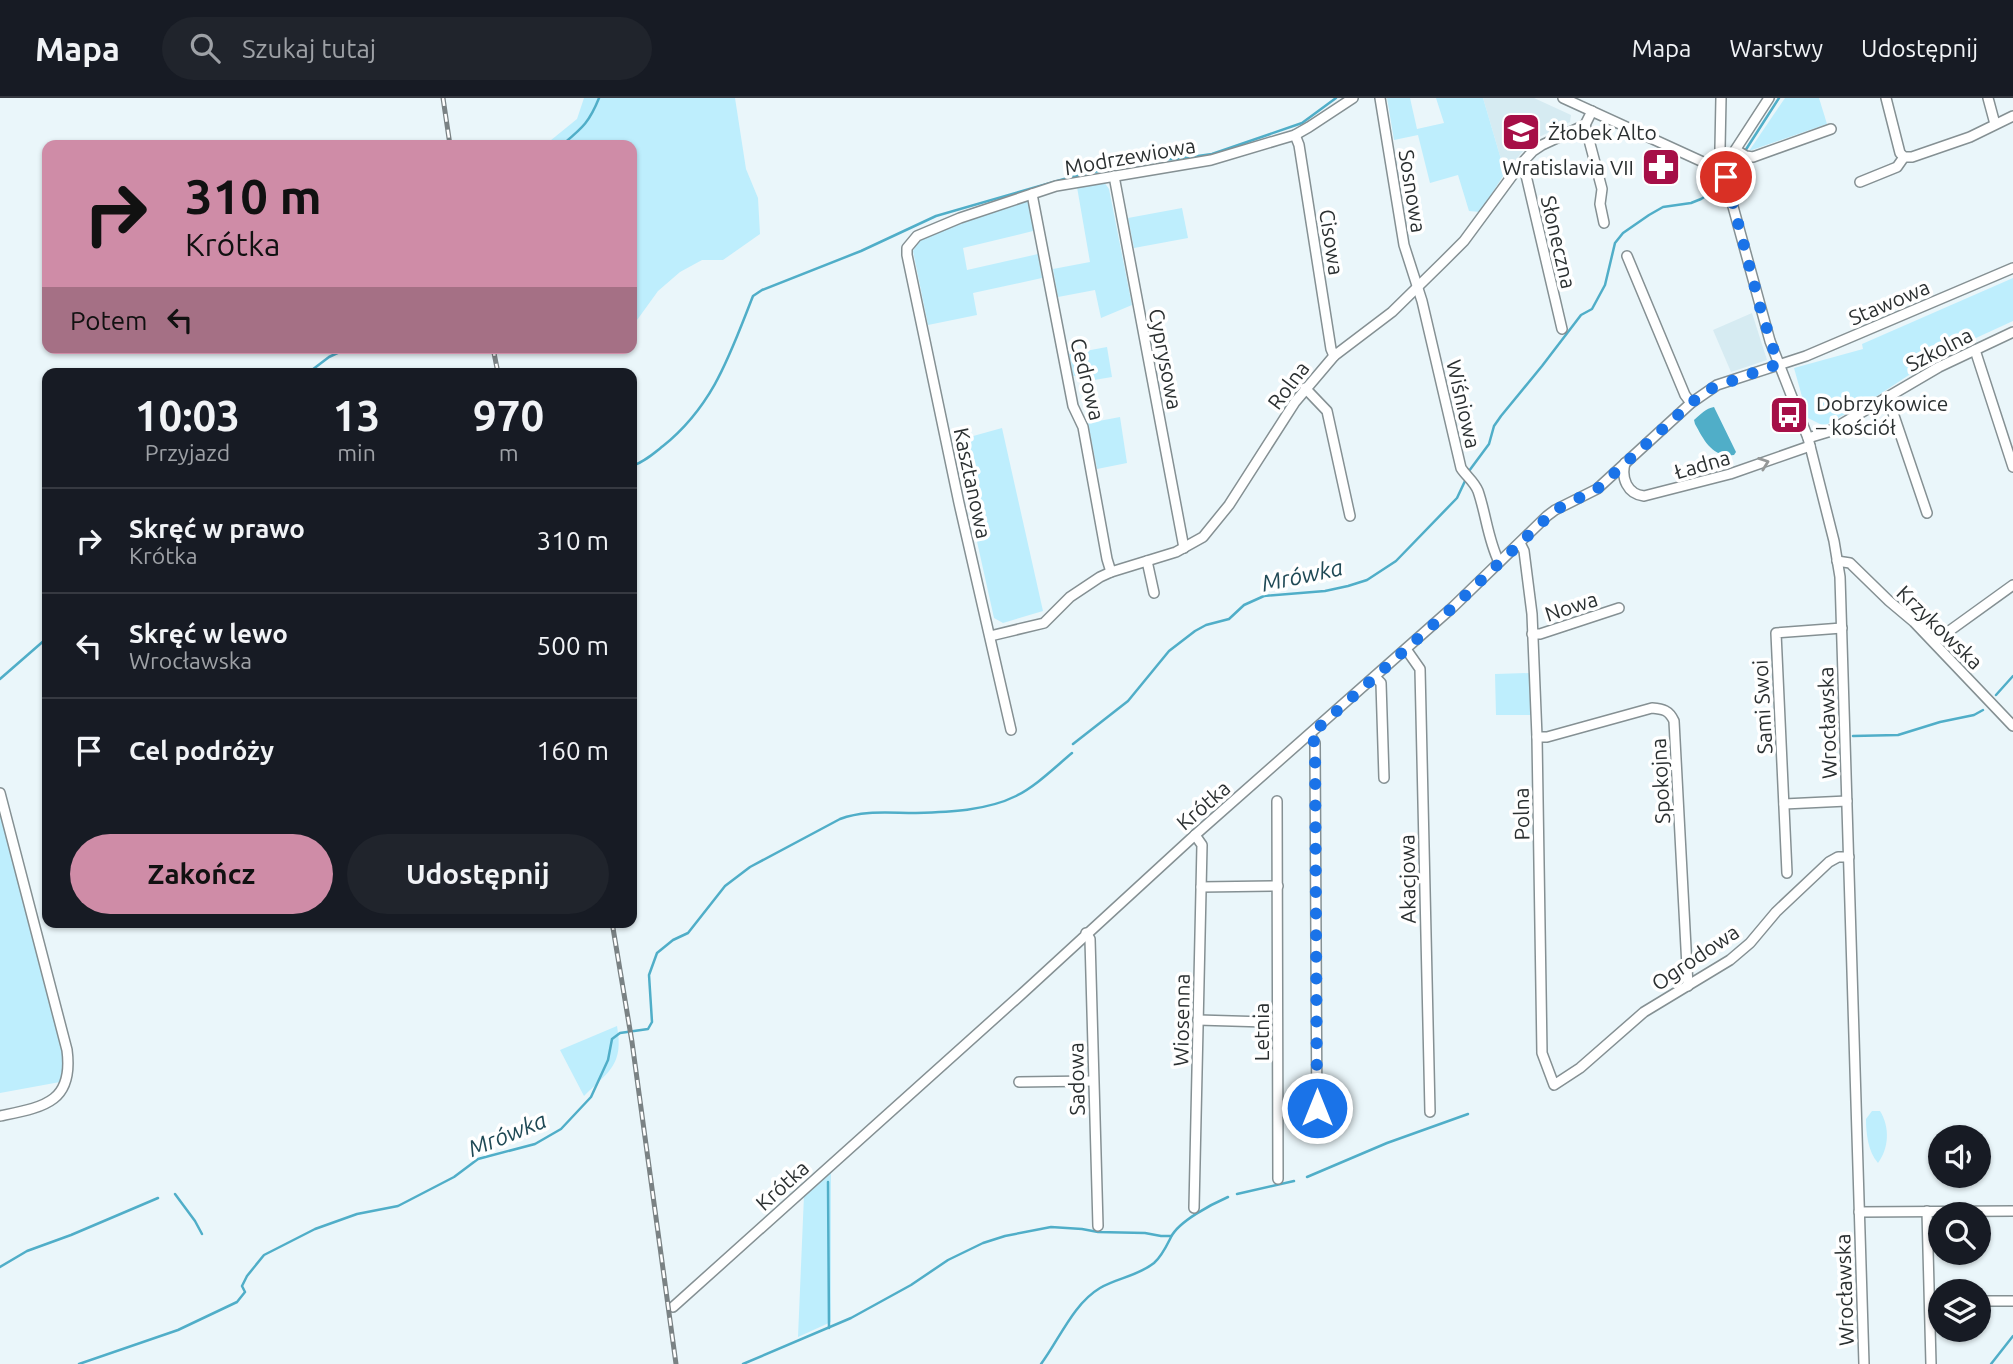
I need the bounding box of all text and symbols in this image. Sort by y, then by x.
search box [162,17,652,80]
icon: search [186,29,224,67]
text: Mapa [35,30,120,67]
text: Szukaj tutaj [242,34,376,63]
text: Mapa [1632,35,1691,62]
text: Warstwy [1729,35,1823,62]
text: Udostępnij [1861,35,1978,62]
school or university icon: Żłobek Alto [1500,111,1542,153]
place label: Żłobek Alto [1548,120,1657,144]
street label: Modrzewiowa [1063,133,1197,179]
pharmacy icon: Wratislavia VII [1640,146,1682,188]
pin [1696,147,1756,207]
street label: Sosnowa [1395,148,1431,234]
place label: Wratislavia VII [1502,155,1634,179]
icon: arrive [1707,158,1745,196]
icon: right [70,168,161,259]
text: 310 m [185,168,322,223]
street label: Słoneczna [1537,193,1581,291]
street label: Cisowa [1315,207,1349,277]
text: Krótka [185,226,280,262]
street label: Stawowa [1845,274,1933,330]
icon: left [161,301,199,339]
text: Potem [70,306,147,335]
street label: Cyprysowa [1144,307,1188,411]
street label: Szkolna [1902,322,1976,376]
street label: Cedrowa [1066,335,1110,423]
street label: Rolna [1262,356,1314,414]
street label: Wiśniowa [1442,357,1486,451]
place label: Dobrzykowice – kościół [1815,391,1948,439]
text: 10:03 [135,392,240,439]
text: 13 [333,392,380,439]
text: 970 [473,392,544,439]
bus stop icon: Dobrzykowice – kościół [1768,394,1810,436]
street label: Kasztanowa [950,425,996,541]
text: Przyjazd [145,440,230,465]
text: min [337,440,376,465]
text: m [499,440,519,465]
street label: Ładna [1671,445,1733,483]
one-way arrow [1758,457,1770,471]
text: Skręć w prawo [129,514,305,543]
icon: right [70,522,108,560]
text: 310 m [537,526,609,555]
text: Krótka [129,543,198,568]
water label: Mrówka [1259,554,1345,596]
street label: Krzykowska [1892,580,1988,674]
street label: Nowa [1541,586,1601,626]
text: Skręć w lewo [129,619,288,648]
icon: left [70,627,108,665]
text: 500 m [537,631,609,660]
text: Wrocławska [129,648,252,673]
street label: Sami Swoi [1748,659,1776,755]
street label: Wrocławska [1813,666,1841,780]
icon: arrive [70,732,108,770]
text: Cel podróży [129,736,274,765]
text: 160 m [537,736,609,765]
street label: Spokojna [1646,737,1674,825]
street label: Krótka [1171,775,1235,835]
street label: Polna [1509,787,1533,841]
button: Zakończ [70,834,333,914]
button: Udostępnij [347,834,609,914]
street label: Akacjowa [1394,834,1420,924]
street label: Ogrodowa [1647,919,1743,995]
street label: Wiosenna [1168,973,1194,1067]
street label: Letnia [1249,1003,1273,1061]
street label: Sadowa [1063,1042,1089,1116]
position arrow [1280,1071,1354,1145]
water label: Mrówka [464,1107,550,1161]
map controls [1928,1125,1991,1342]
button: sound [1928,1125,1991,1188]
street label: Krótka [751,1155,813,1215]
button: search [1928,1202,1991,1265]
street label: Wrocławska [1830,1233,1858,1347]
button: layers [1928,1279,1991,1342]

